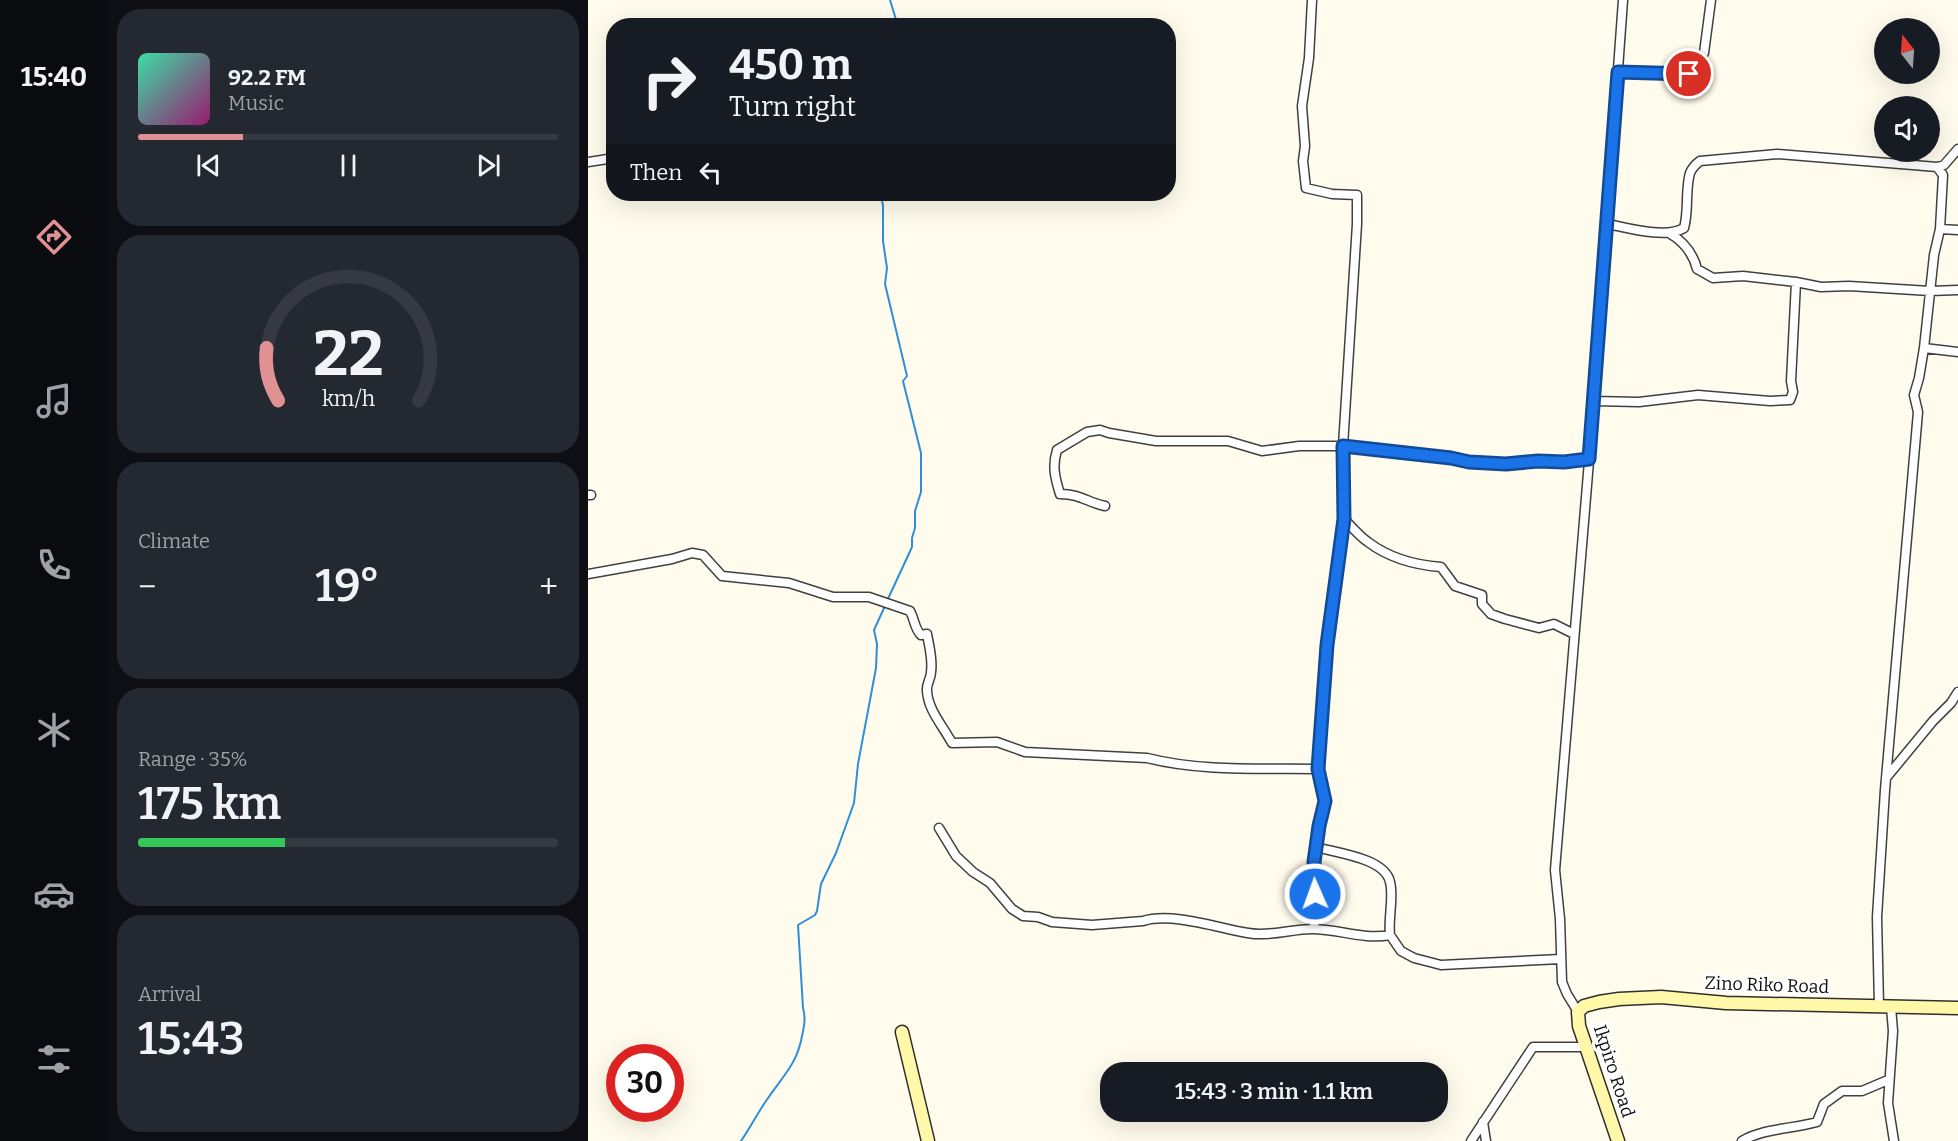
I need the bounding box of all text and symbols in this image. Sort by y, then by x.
north arrow [1874,18,1940,84]
map controls [1874,18,1940,162]
text: 450 m [729,40,852,90]
icon: right [630,42,708,120]
pin [1663,48,1714,99]
icon: arrive [1672,57,1705,90]
text: 15:40 [21,61,87,93]
text: 92.2 FM [228,64,306,91]
text: Music [228,91,284,115]
text: Turn right [729,91,856,123]
button: sound [1874,96,1940,162]
icon: previous [192,149,225,182]
icon: pause [332,149,365,182]
icon: next [472,149,505,182]
icon: left [694,156,727,189]
text: Then [630,159,682,186]
icon: directions [33,216,75,258]
text: 22 [313,317,383,392]
icon: music [33,380,75,422]
text: km/h [321,387,375,413]
text: Climate [138,529,210,553]
icon: phone [33,544,75,586]
text: 19° [315,559,380,613]
text: − [138,567,156,607]
text: + [539,567,558,607]
icon: climate [33,709,75,751]
text: Range · 35% [138,747,248,771]
text: 175 km [138,777,281,831]
position arrow [1283,862,1347,926]
icon: car [33,873,75,915]
street label: Zino Riko Road [1704,972,1830,998]
text: Arrival [138,982,201,1006]
text: 15:43 [138,1012,245,1066]
street label: Ikpiro Road [1589,1022,1639,1120]
icon: filters [33,1038,75,1080]
speed limit sign: 30 [606,1044,684,1122]
text: 15:43 · 3 min · 1.1 km [1175,1078,1373,1105]

